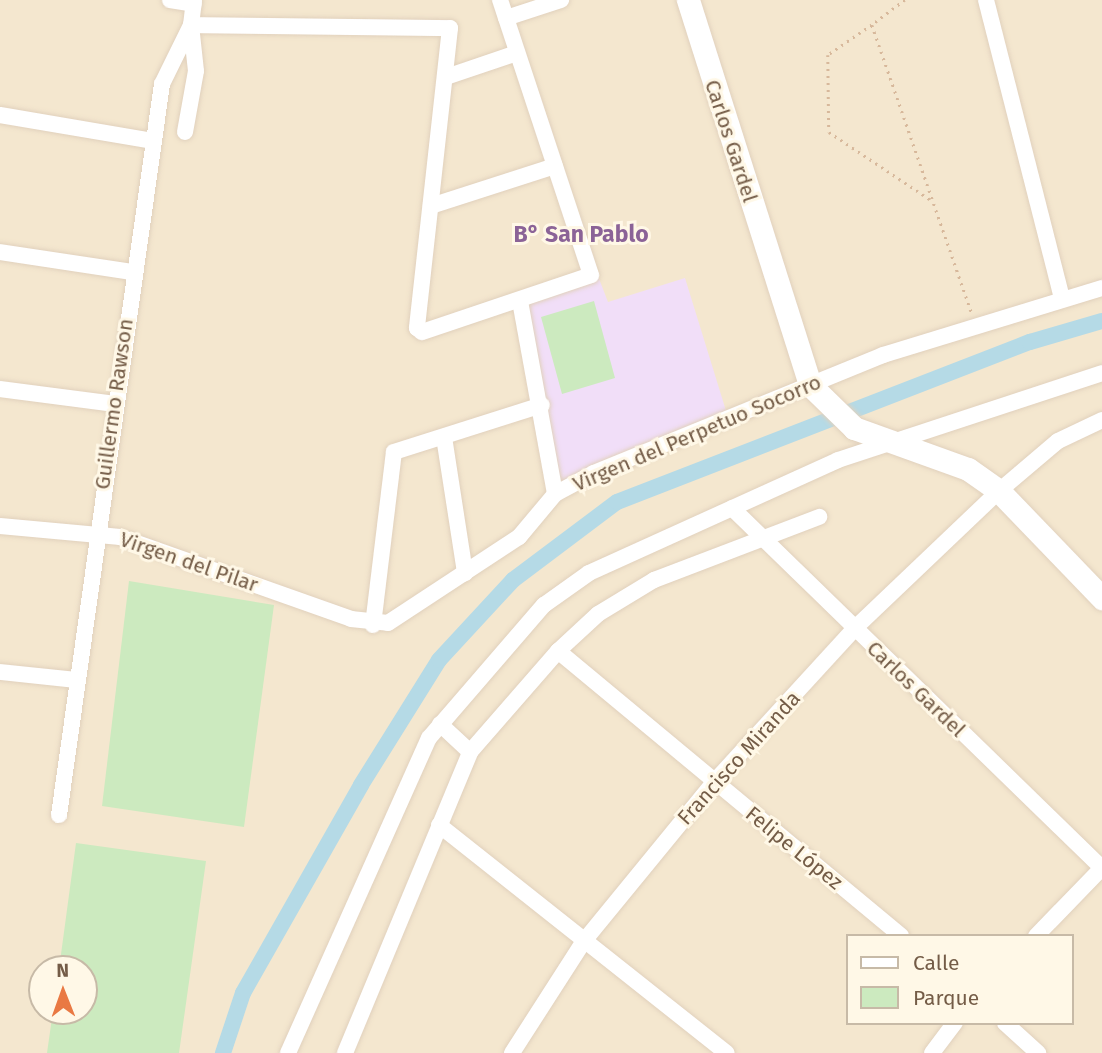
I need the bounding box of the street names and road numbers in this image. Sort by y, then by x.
street label: Carlos Gardel [699,77,763,205]
street label: Guillermo Rawson [90,317,138,491]
street label: Virgen del Perpetuo Socorro [569,369,825,497]
street label: Virgen del Pilar [116,527,262,597]
street label: Carlos Gardel [862,636,970,742]
street label: Francisco Miranda [672,686,806,830]
street label: Felipe López [740,801,848,895]

